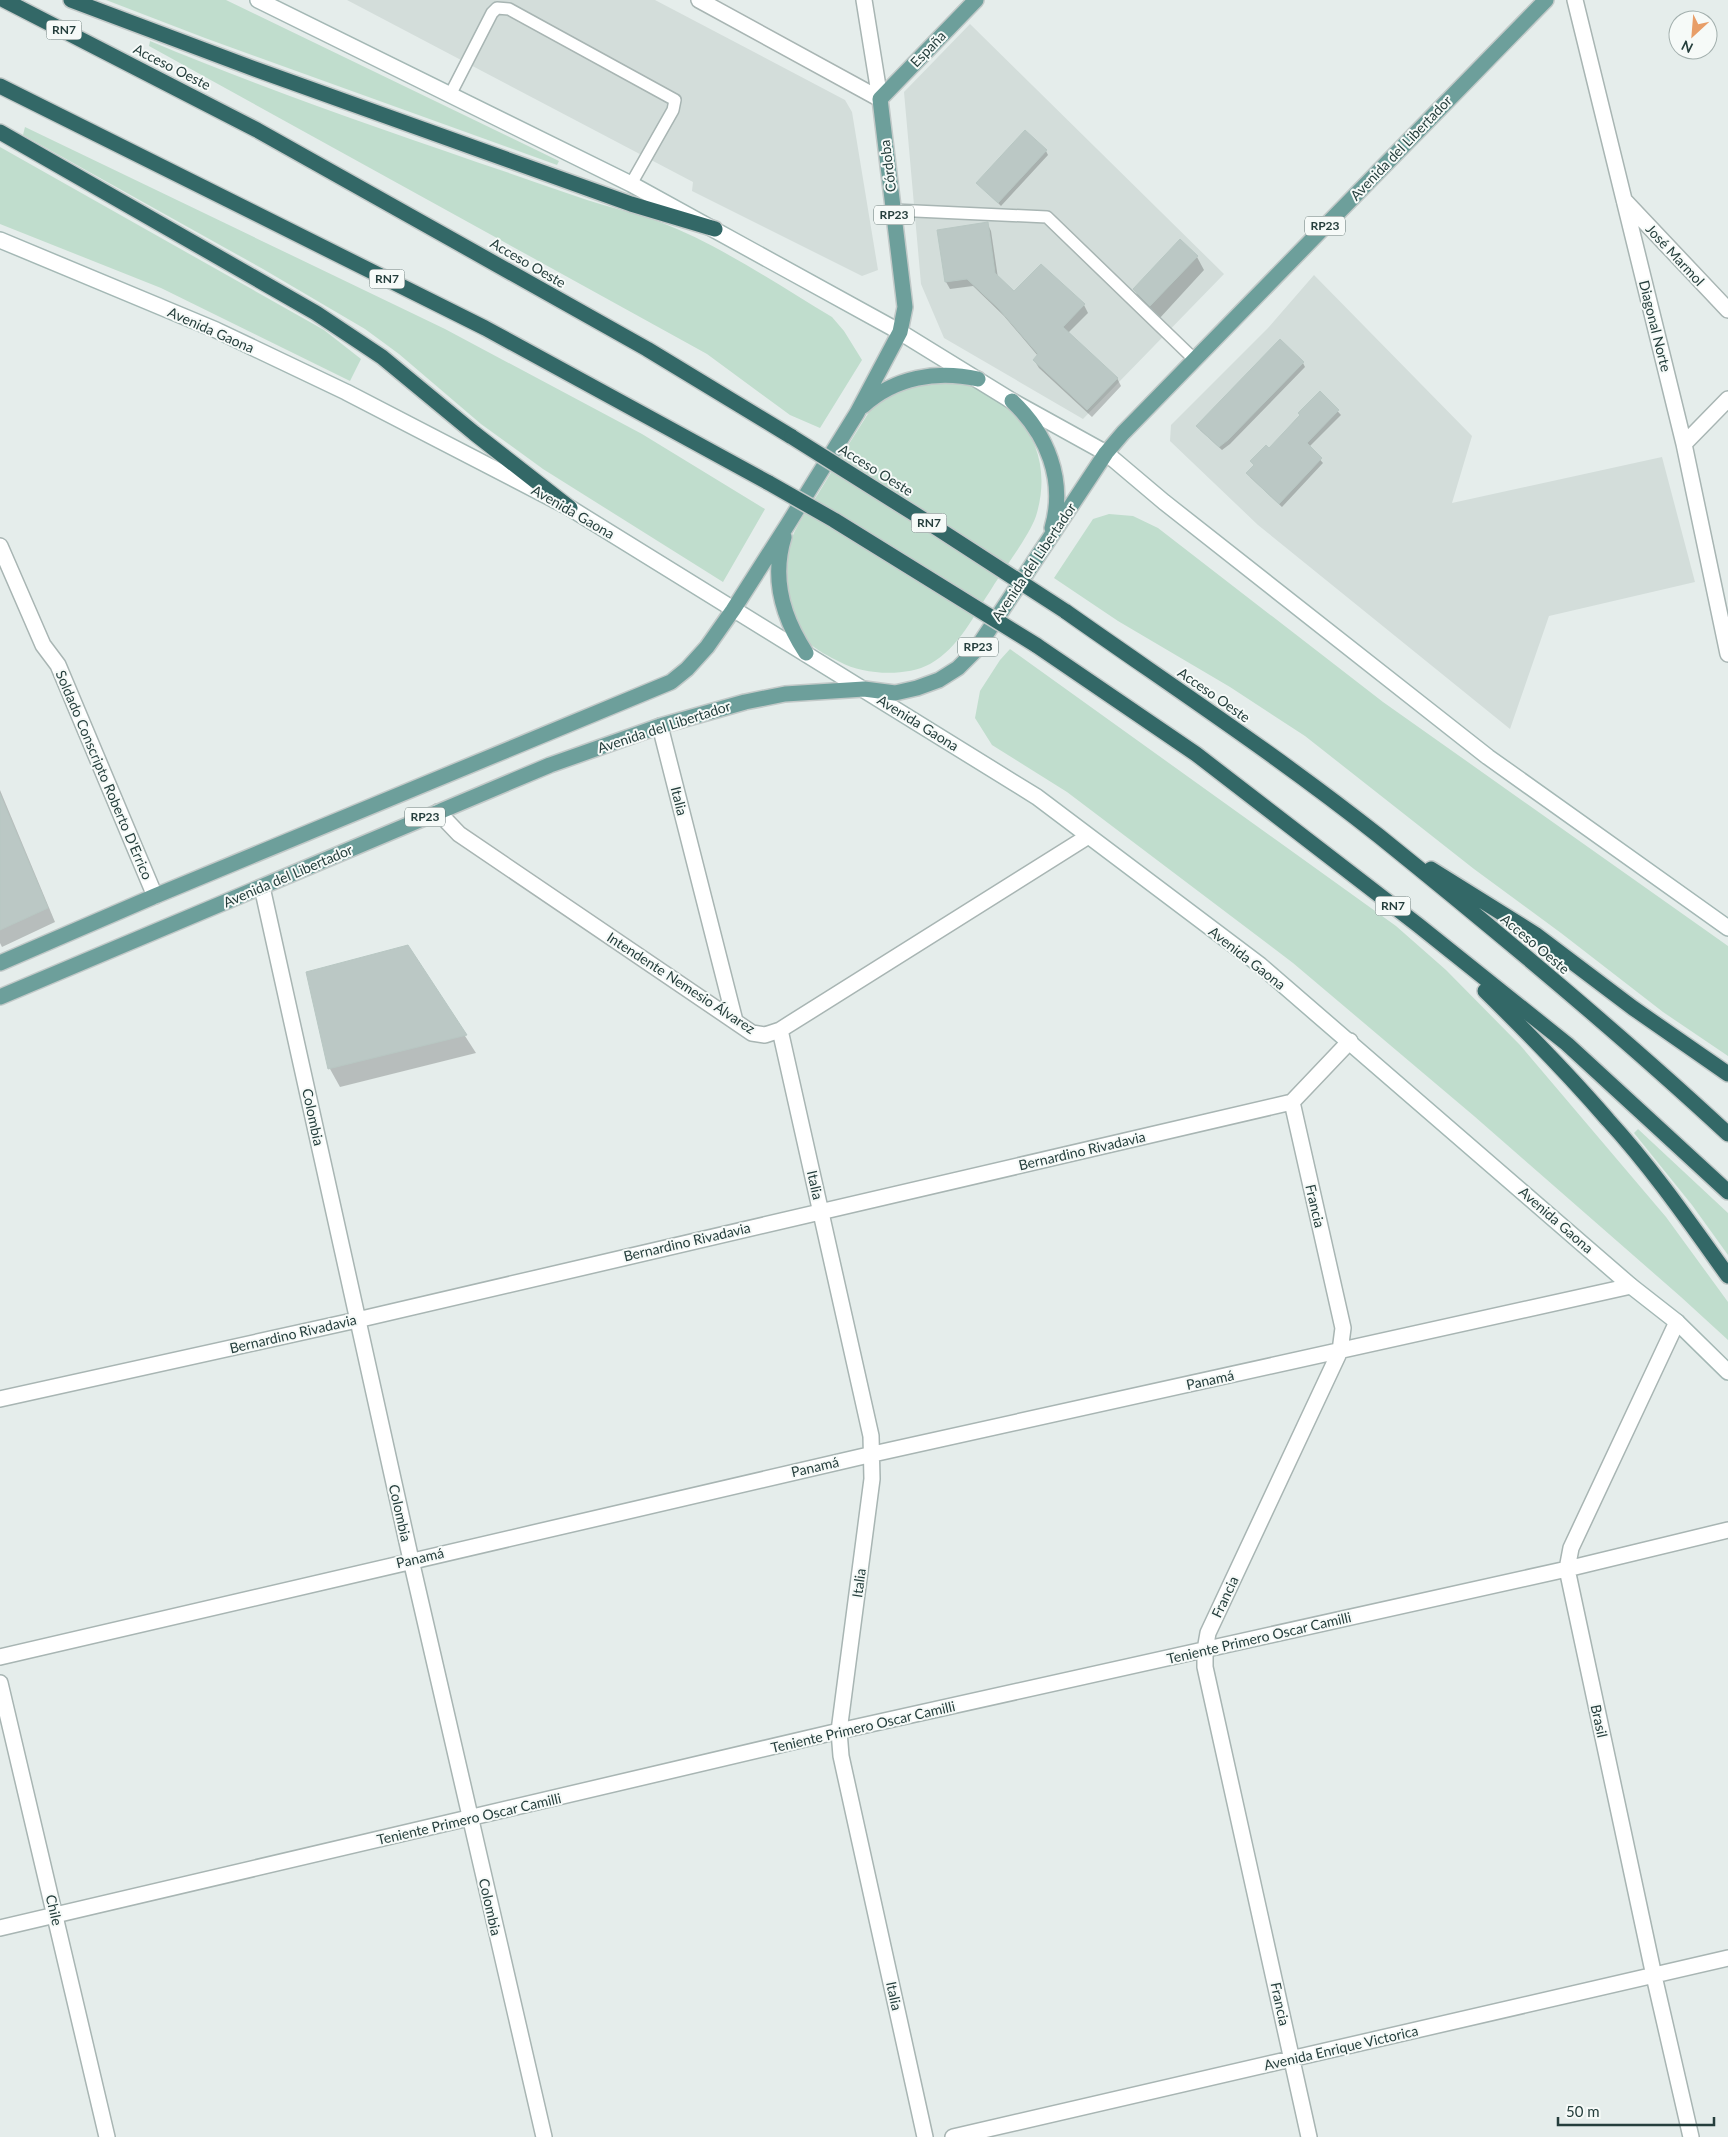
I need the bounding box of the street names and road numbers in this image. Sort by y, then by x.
road number: RN7 [46,20,82,40]
street label: España [906,27,949,70]
street label: Acceso Oeste [131,40,214,93]
street label: Avenida del Libertador [1346,92,1455,203]
street label: Córdoba [876,139,899,193]
road number: RP23 [874,206,914,224]
road number: RP23 [1305,217,1345,236]
street label: José Marmol [1642,220,1708,289]
street label: Acceso Oeste [487,234,569,291]
road number: RN7 [370,270,404,288]
street label: Diagonal Norte [1636,278,1675,373]
street label: Avenida Gaona [165,303,257,356]
street label: Acceso Oeste [836,440,917,499]
street label: Avenida Gaona [529,481,618,542]
street label: Avenida del Libertador [988,499,1079,624]
road number: RN7 [912,514,946,532]
road number: RP23 [958,638,998,656]
street label: Acceso Oeste [1175,663,1254,726]
street label: Soldado Conscripto Roberto D'Errico [52,668,156,882]
street label: Avenida Gaona [874,691,962,754]
street label: Avenida del Libertador [595,697,732,756]
street label: Italia [668,785,691,817]
road number: RP23 [405,808,445,826]
street label: Avenida del Libertador [221,841,355,910]
road number: RN7 [1376,896,1410,916]
street label: Acceso Oeste [1498,910,1573,977]
street label: Avenida Gaona [1206,922,1289,993]
street label: Intendente Nemesio Álvarez [604,928,759,1037]
street label: Colombia [299,1087,328,1147]
street label: Bernardino Rivadavia [1017,1128,1147,1173]
street label: Italia [804,1169,827,1201]
street label: Francia [1302,1183,1329,1229]
street label: Avenida Gaona [1516,1183,1597,1256]
street label: Bernardino Rivadavia [622,1219,752,1264]
street label: Bernardino Rivadavia [228,1311,358,1356]
street label: Panamá [1184,1366,1235,1393]
street label: Panamá [789,1453,840,1480]
street label: Colombia [386,1483,415,1543]
street label: Panamá [394,1544,445,1571]
street label: Italia [848,1567,869,1599]
street label: Francia [1208,1573,1242,1620]
street label: Teniente Primero Oscar Camilli [1165,1608,1353,1667]
street label: Teniente Primero Oscar Camilli [769,1697,957,1756]
street label: Brasil [1588,1703,1611,1739]
street label: Teniente Primero Oscar Camilli [375,1789,563,1848]
street label: Colombia [476,1877,505,1937]
street label: Chile [43,1893,66,1927]
street label: Italia [883,1980,906,2012]
street label: Francia [1268,1981,1293,2027]
street label: Avenida Enrique Victorica [1262,2021,1420,2074]

